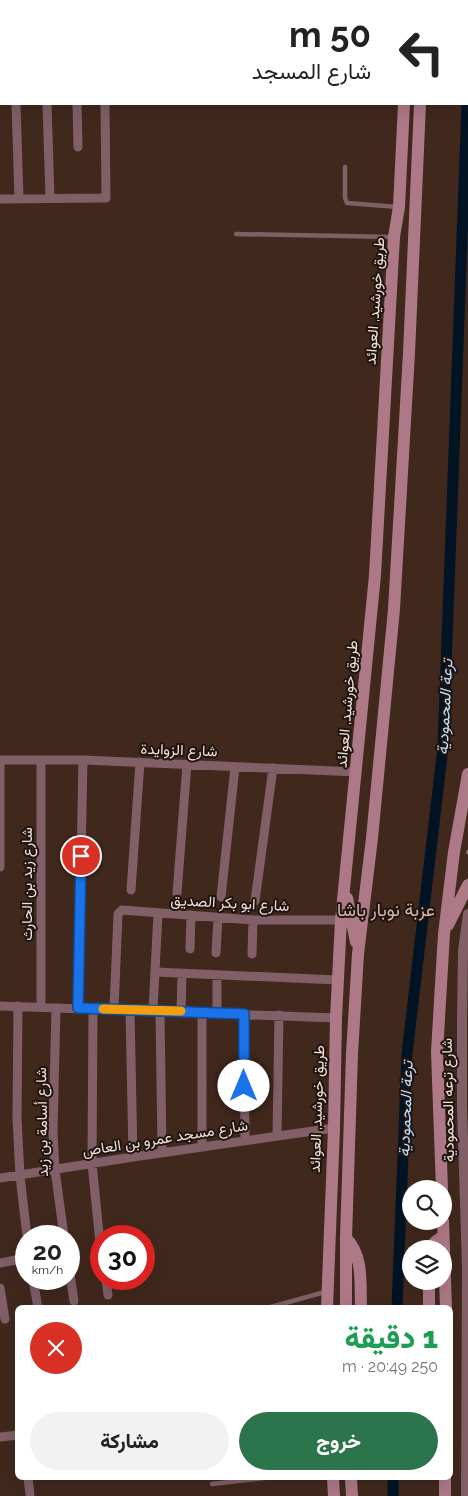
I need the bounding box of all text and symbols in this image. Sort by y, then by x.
text: 50 m [289,14,371,55]
icon: left [389,20,454,85]
text: شارع المسجد [252,58,371,84]
street label: طريق خورشيد, العوائد [362,236,389,365]
street label: طريق خورشيد, العوائد [332,639,363,769]
water label: ترعة المحمودية [432,656,458,756]
street label: شارع الزوايدة [140,740,218,762]
street label: شارع زيد بن الحارث [18,827,38,941]
pin [60,835,102,877]
icon: arrive [67,842,95,870]
street label: شارع ابو بكر الصديق [170,891,290,917]
district label: عزبة نوبار باشا [337,899,435,921]
street label: شارع ترعه المحمودية [438,1038,460,1162]
street label: طريق خورشيد, العوائد [306,1045,329,1173]
position arrow [217,1059,269,1111]
water label: ترعة المحمودية [394,1059,418,1157]
street label: شارع أسامة بن زيد [32,1067,54,1177]
street label: شارع مسجد عمرو بن العاص [81,1116,249,1162]
map controls [402,1180,452,1290]
button: search [402,1180,452,1230]
speed limit sign: 30 [90,1225,155,1290]
text: 20 [33,1236,62,1266]
button: layers [402,1240,452,1290]
text: km/h [32,1263,63,1277]
text: 1 دقيقة [344,1320,438,1355]
button: close [30,1322,82,1374]
text: 250 m · 20:49 [342,1357,438,1376]
button: مشاركة [30,1412,229,1470]
button: خروج [239,1412,438,1470]

